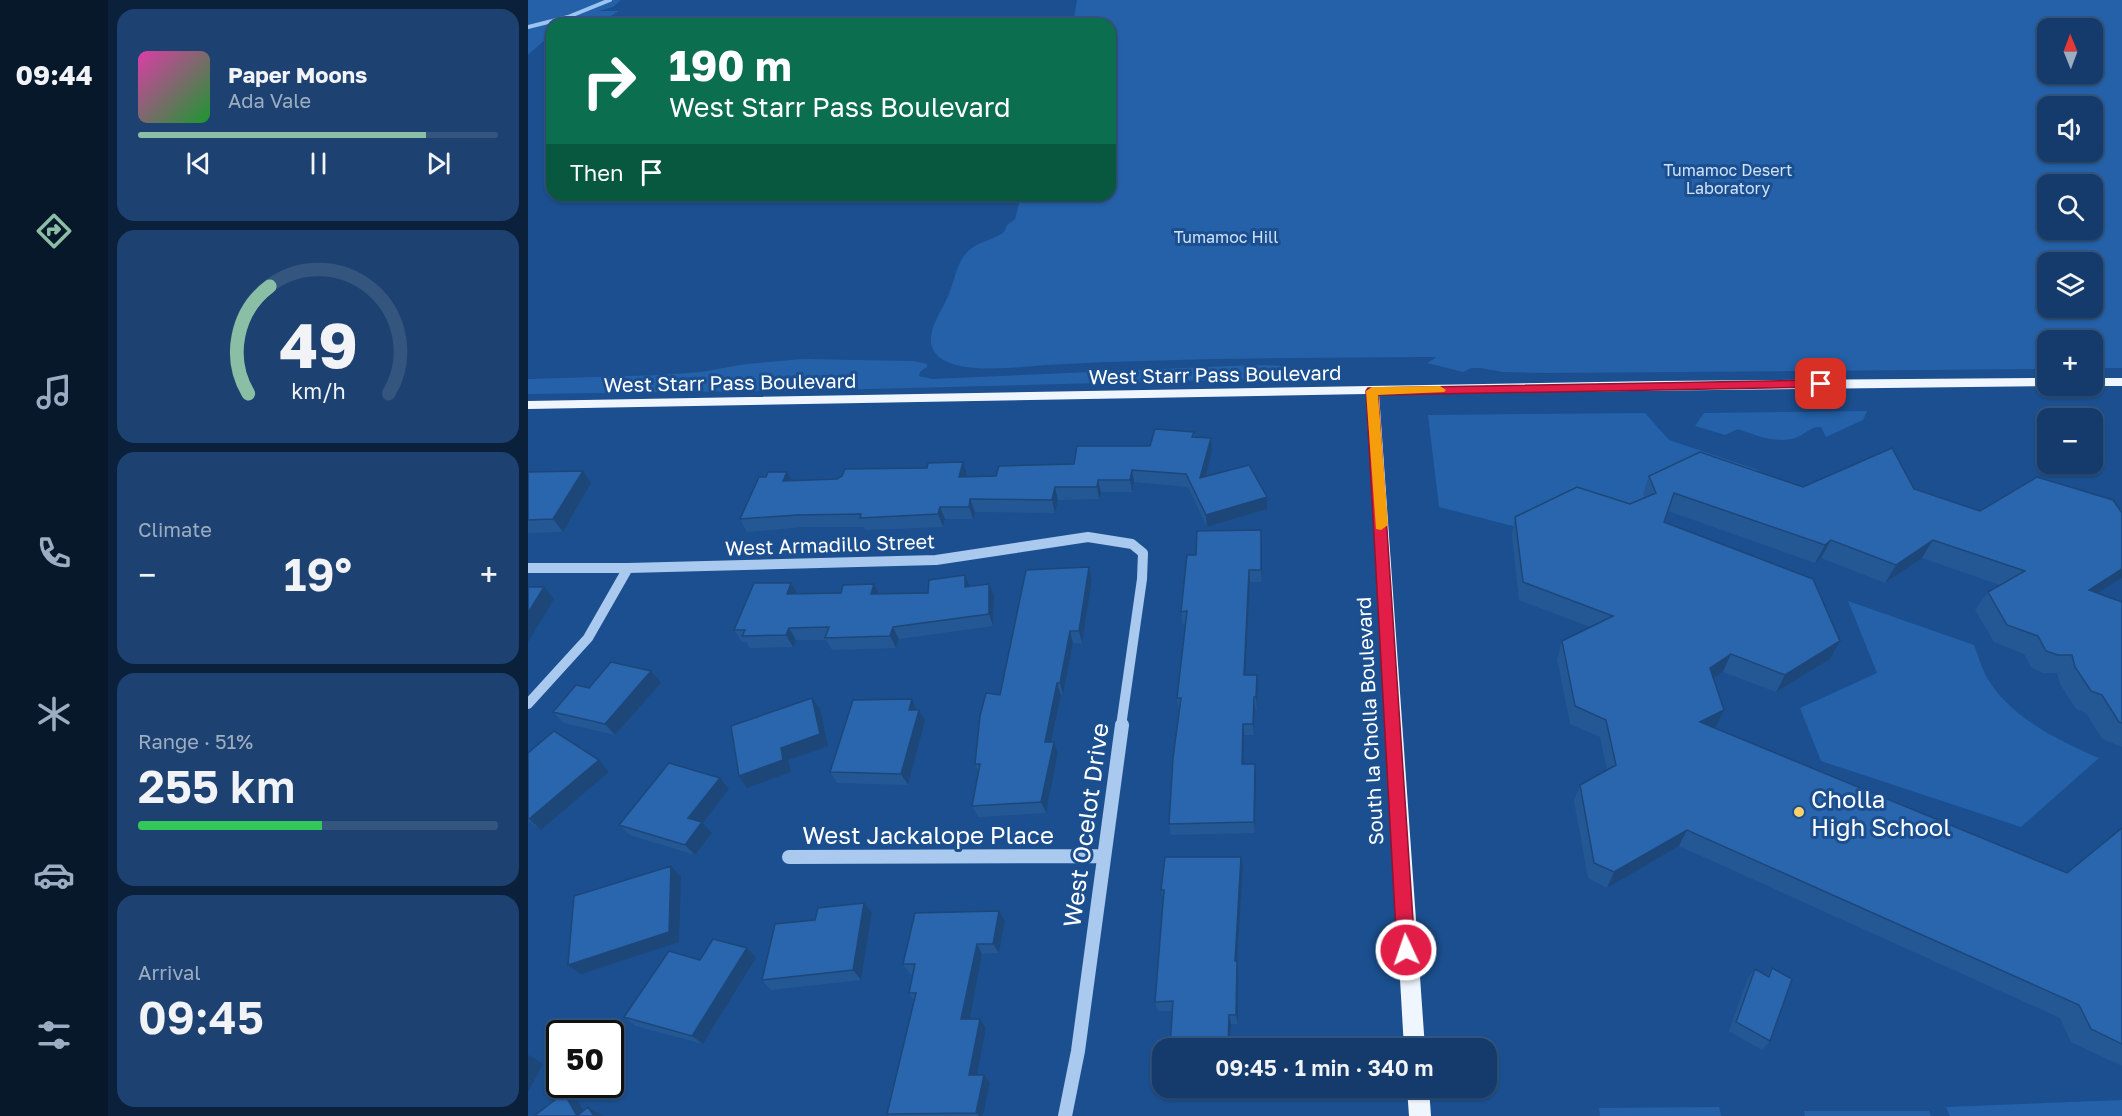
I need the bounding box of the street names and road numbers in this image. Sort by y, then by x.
street label: West Starr Pass Boulevard [1088,360,1342,388]
street label: West Starr Pass Boulevard [603,368,857,396]
street label: West Armadillo Street [725,528,935,560]
street label: South la Cholla Boulevard [1351,596,1387,846]
street label: West Ocelot Drive [1056,721,1114,929]
street label: West Jackalope Place [802,820,1054,849]

